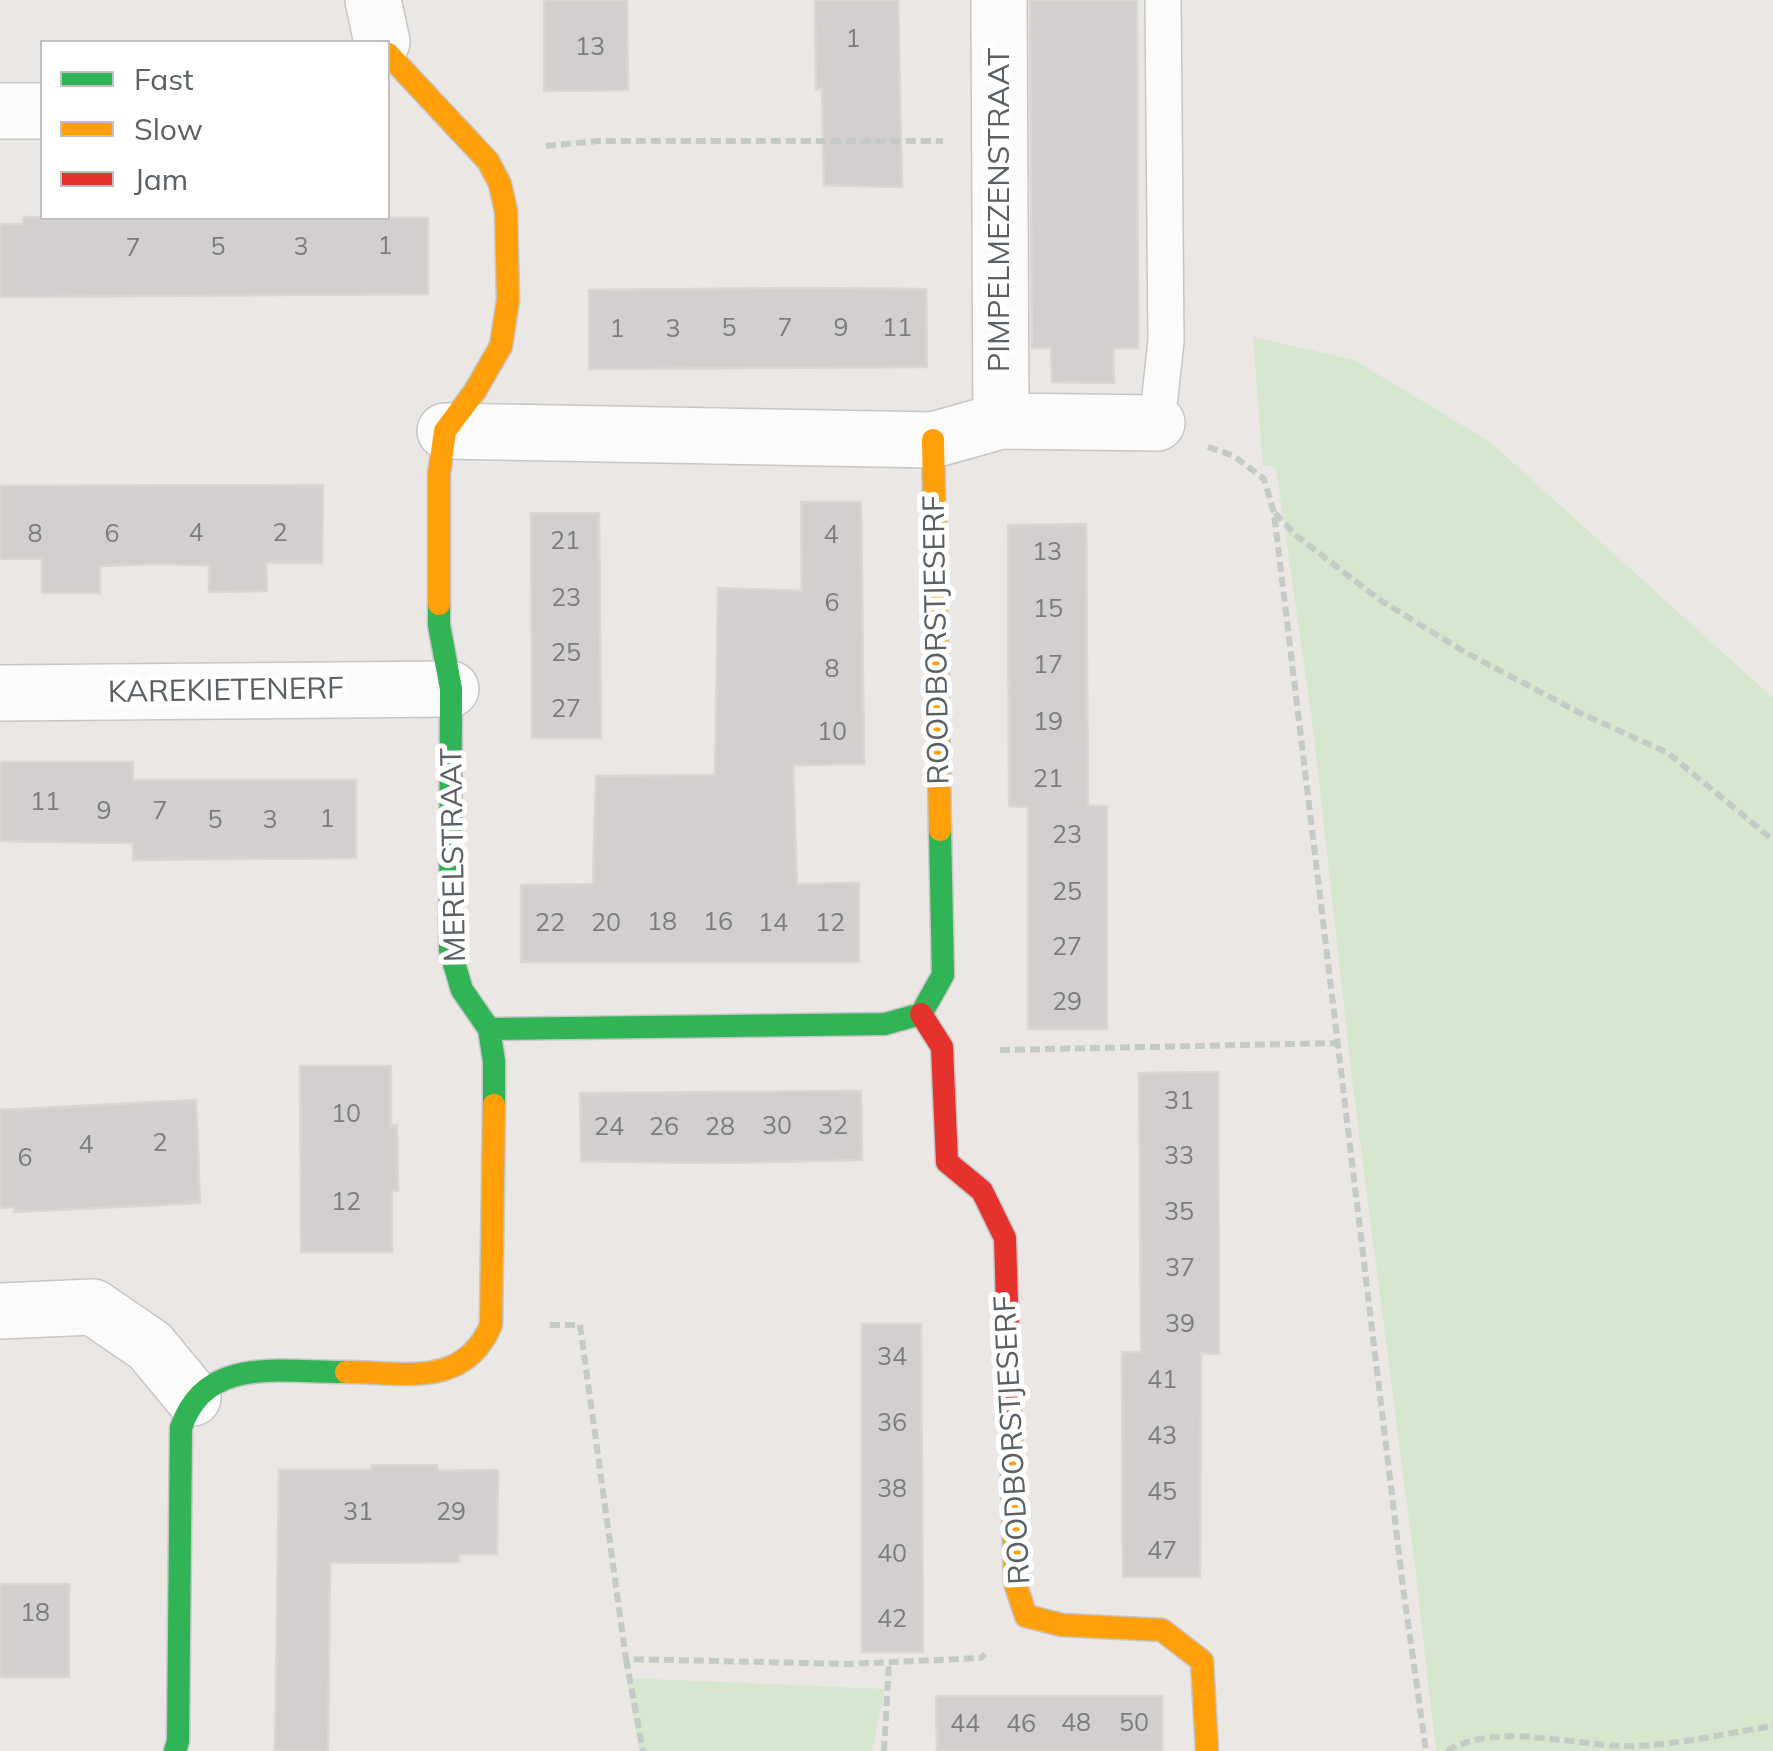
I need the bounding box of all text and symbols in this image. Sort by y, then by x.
house number: 1 [846,24,860,54]
house number: 13 [575,32,605,62]
legend [40,40,390,220]
street label: PIMPELMEZENSTRAAT [982,48,1018,372]
text: Fast [134,60,194,98]
text: Slow [134,110,203,148]
text: Jam [134,160,188,198]
house number: 1 [378,231,392,261]
house number: 5 [211,232,225,262]
house number: 3 [294,232,308,262]
house number: 7 [126,233,140,263]
house number: 5 [722,313,736,343]
house number: 7 [778,313,792,343]
house number: 9 [834,313,848,343]
house number: 11 [882,313,912,343]
house number: 1 [610,314,624,344]
house number: 3 [666,314,680,344]
street label: ROODBORSTJESERF [916,495,958,785]
house number: 4 [189,518,203,548]
house number: 2 [273,518,287,548]
house number: 8 [28,519,42,549]
house number: 6 [105,519,119,549]
house number: 4 [824,520,838,550]
house number: 21 [550,526,580,556]
house number: 13 [1032,537,1062,567]
house number: 23 [551,583,581,613]
house number: 6 [825,588,839,618]
house number: 15 [1033,594,1063,624]
house number: 25 [551,638,581,668]
house number: 17 [1033,650,1063,680]
house number: 8 [825,654,839,684]
street label: KAREKIETENERF [108,671,344,711]
house number: 27 [551,694,581,724]
house number: 19 [1033,707,1063,737]
house number: 10 [817,717,847,747]
street label: MERELSTRAAT [434,748,474,962]
house number: 21 [1033,764,1063,794]
house number: 11 [30,787,60,817]
house number: 9 [97,796,111,826]
house number: 7 [153,796,167,826]
house number: 1 [320,804,334,834]
house number: 5 [208,805,222,835]
house number: 3 [263,805,277,835]
house number: 23 [1052,820,1082,850]
house number: 25 [1052,877,1082,907]
house number: 18 [647,907,677,937]
house number: 16 [703,907,733,937]
house number: 22 [535,908,565,938]
house number: 20 [591,908,621,938]
house number: 14 [758,908,788,938]
house number: 12 [815,908,845,938]
house number: 27 [1052,932,1082,962]
house number: 29 [1052,987,1082,1017]
house number: 31 [1164,1086,1194,1116]
house number: 10 [331,1099,361,1129]
house number: 30 [762,1111,792,1141]
house number: 32 [818,1111,848,1141]
house number: 24 [594,1112,624,1142]
house number: 26 [649,1112,679,1142]
house number: 28 [705,1112,735,1142]
house number: 2 [153,1128,167,1158]
house number: 4 [79,1130,93,1160]
house number: 33 [1164,1141,1194,1171]
house number: 6 [18,1143,32,1173]
house number: 12 [331,1187,361,1217]
house number: 35 [1164,1197,1194,1227]
house number: 37 [1165,1253,1195,1283]
street label: ROODBORSTJESERF [987,1295,1039,1585]
house number: 39 [1165,1309,1195,1339]
house number: 34 [877,1342,907,1372]
house number: 41 [1147,1365,1177,1395]
house number: 36 [877,1408,907,1438]
house number: 43 [1147,1421,1177,1451]
house number: 38 [877,1474,907,1504]
house number: 45 [1147,1477,1177,1507]
house number: 31 [343,1497,373,1527]
house number: 29 [436,1497,466,1527]
house number: 47 [1147,1536,1177,1566]
house number: 40 [877,1539,907,1569]
house number: 18 [20,1598,50,1628]
house number: 42 [877,1604,907,1634]
house number: 48 [1061,1708,1091,1738]
house number: 50 [1119,1708,1149,1738]
house number: 44 [950,1709,980,1739]
house number: 46 [1006,1709,1036,1739]

